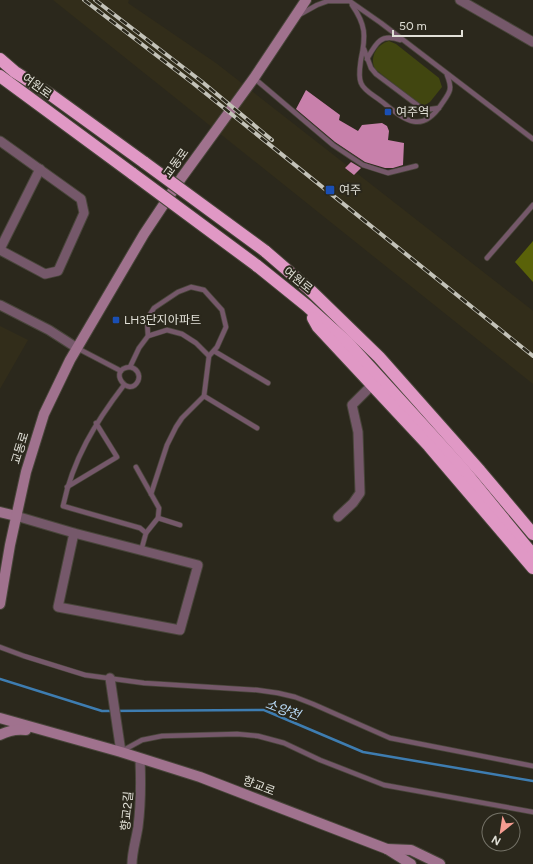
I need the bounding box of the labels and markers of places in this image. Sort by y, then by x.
place label: 여주역 [396,105,429,119]
marker: 여주역 [383,107,393,117]
place label: 여주 [339,183,361,197]
marker: 여주 [324,184,336,196]
place label: LH3단지아파트 [124,313,201,327]
marker: LH3단지아파트 [111,315,121,325]

